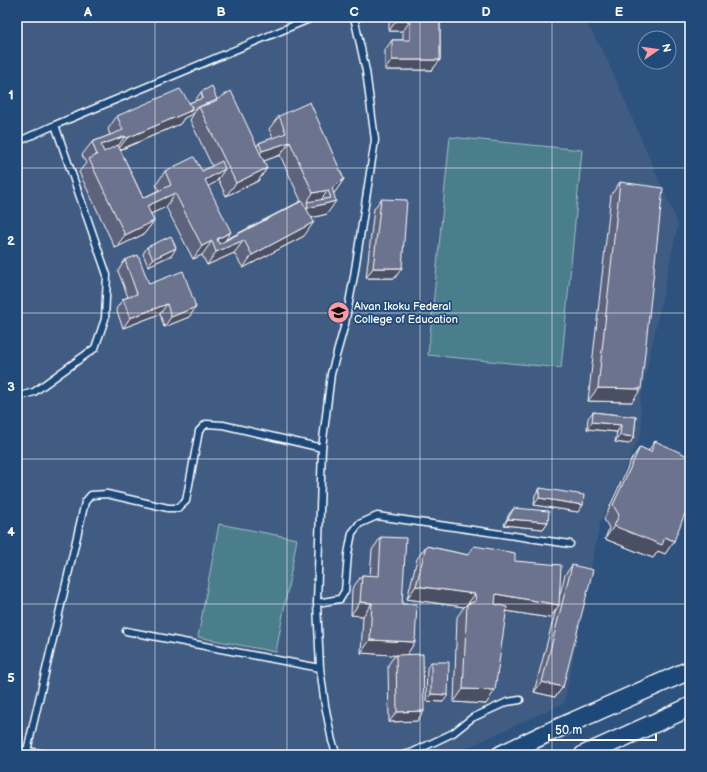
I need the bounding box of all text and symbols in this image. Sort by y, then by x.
text: A [83,4,92,20]
text: B [216,4,226,20]
text: C [349,4,359,20]
text: D [481,4,491,20]
text: E [615,4,624,20]
north arrow [637,30,677,70]
text: N [659,42,674,53]
text: 1 [8,87,14,103]
text: 2 [7,233,15,249]
school or university icon: Alvan Ikoku Federal College of Education [325,299,351,325]
place label: Alvan Ikoku Federal College of Education [354,300,458,326]
text: 3 [7,379,15,395]
text: 4 [7,524,15,540]
text: 5 [7,670,15,686]
scale bar [549,716,656,742]
text: 50 m [555,723,582,738]

